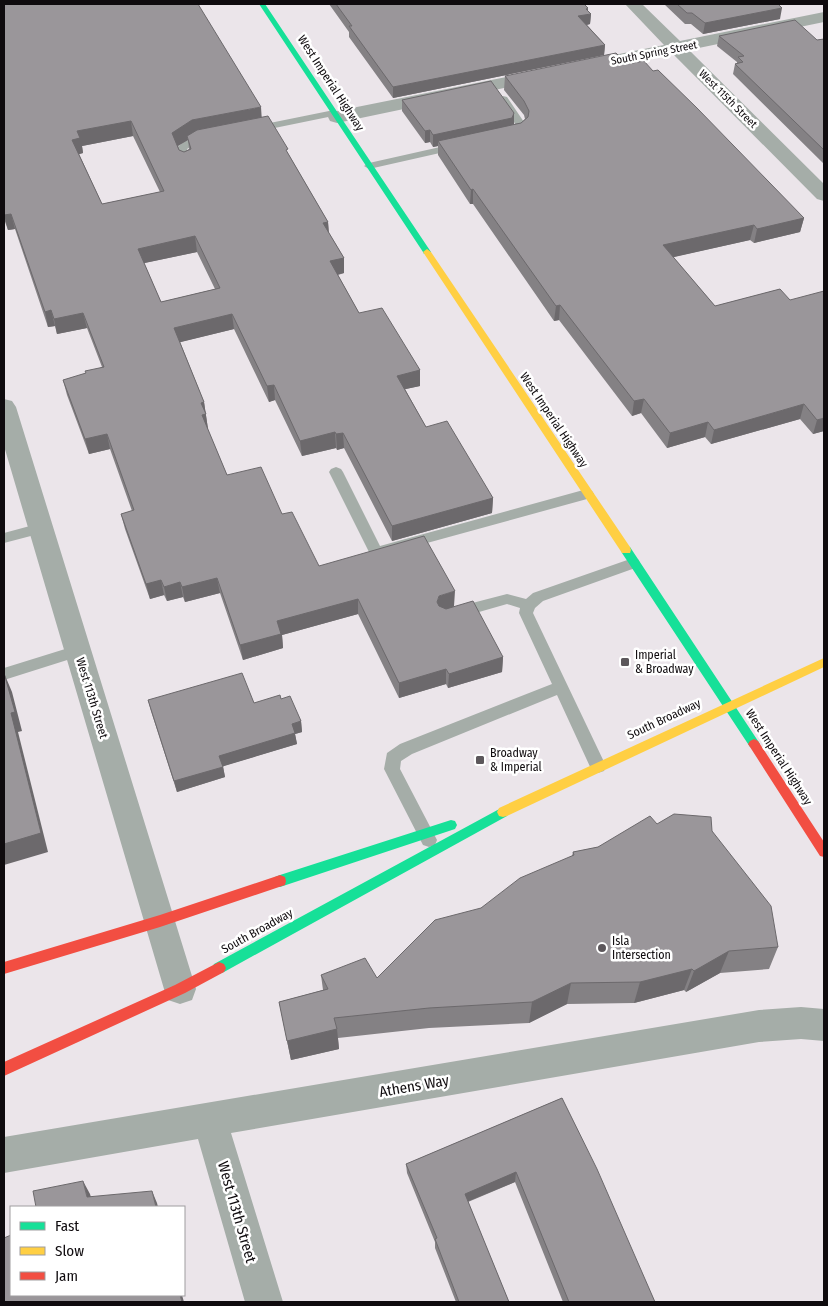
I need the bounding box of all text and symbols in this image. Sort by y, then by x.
street label: West Imperial Highway [295,33,368,134]
street label: South Spring Street [610,38,699,68]
street label: West 115th Street [696,67,760,131]
street label: West Imperial Highway [517,370,591,471]
place label: Imperial & Broadway [635,648,694,676]
street label: West 113th Street [73,656,111,740]
marker: Imperial & Broadway [619,656,631,668]
street label: South Broadway [625,696,703,742]
street label: West Imperial Highway [743,707,816,808]
place label: Broadway & Imperial [490,746,542,774]
marker: Broadway & Imperial [474,754,486,766]
street label: South Broadway [219,905,296,956]
place label: Isla Intersection [612,934,671,962]
marker: Isla Intersection [596,942,608,954]
street label: Athens Way [378,1071,451,1101]
street label: West 113th Street [214,1159,260,1265]
legend [10,1206,185,1296]
text: Fast [55,1217,79,1235]
text: Slow [55,1242,84,1260]
text: Jam [55,1267,78,1285]

